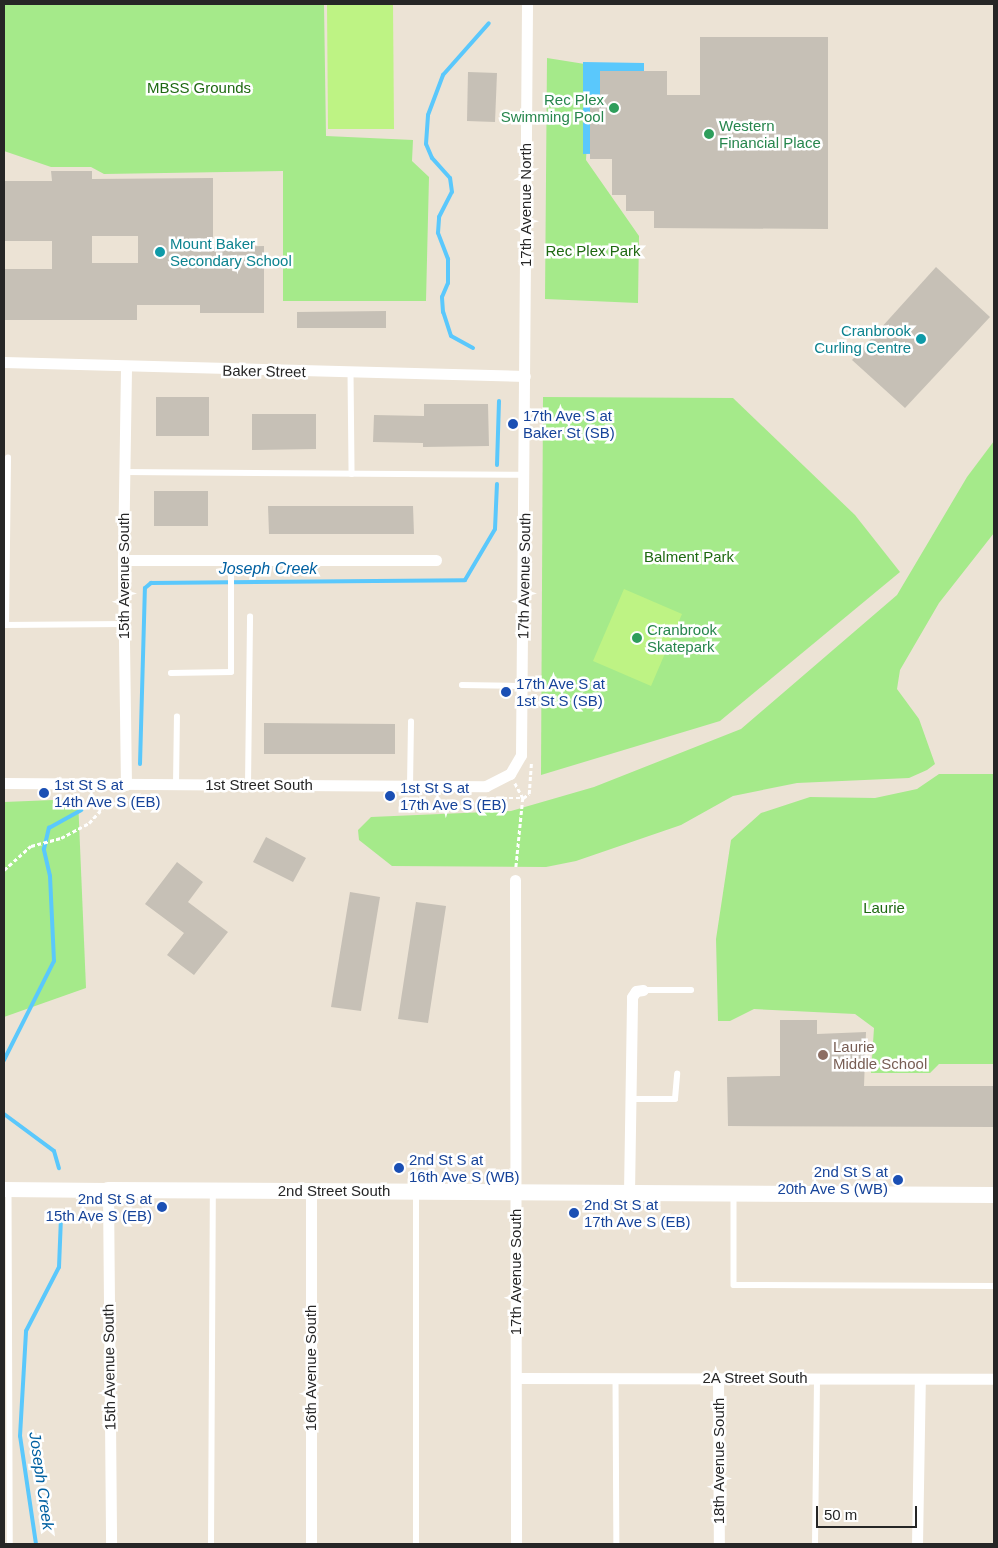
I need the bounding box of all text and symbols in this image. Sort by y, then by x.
park label: MBSS Grounds [147,79,251,97]
place label: Rec Plex Swimming Pool [501,90,604,125]
marker: Rec Plex Swimming Pool [608,102,620,114]
place label: Western Financial Place [719,116,821,151]
marker: Western Financial Place [703,128,715,140]
street label: 17th Avenue North [517,143,535,267]
place label: Mount Baker Secondary School [170,234,292,269]
park label: Rec Plex Park [545,242,641,260]
marker: Mount Baker Secondary School [154,246,166,258]
place label: Cranbrook Curling Centre [814,321,911,356]
marker: Cranbrook Curling Centre [915,333,927,345]
street label: Baker Street [222,361,306,381]
place label: 17th Ave S at Baker St (SB) [523,406,615,441]
marker: 17th Ave S at Baker St (SB) [507,418,519,430]
street label: 15th Avenue South [115,512,133,640]
street label: 17th Avenue South [514,512,534,640]
park label: Balment Park [644,548,734,566]
water label: Joseph Creek [219,559,317,579]
place label: Cranbrook Skatepark [647,620,717,655]
marker: Cranbrook Skatepark [631,632,643,644]
place label: 17th Ave S at 1st St S (SB) [516,674,606,709]
marker: 17th Ave S at 1st St S (SB) [500,686,512,698]
place label: 1st St S at 14th Ave S (EB) [54,775,161,810]
street label: 1st Street South [205,776,313,794]
place label: 1st St S at 17th Ave S (EB) [400,778,507,813]
marker: 1st St S at 14th Ave S (EB) [38,787,50,799]
marker: 1st St S at 17th Ave S (EB) [384,790,396,802]
park label: Laurie [863,899,905,917]
place label: Laurie Middle School [833,1037,927,1072]
marker: Laurie Middle School [817,1049,829,1061]
place label: 2nd St S at 16th Ave S (WB) [409,1150,520,1185]
marker: 2nd St S at 16th Ave S (WB) [393,1162,405,1174]
place label: 2nd St S at 20th Ave S (WB) [777,1162,888,1197]
marker: 2nd St S at 20th Ave S (WB) [892,1174,904,1186]
street label: 2nd Street South [278,1182,390,1200]
place label: 2nd St S at 15th Ave S (EB) [45,1189,152,1224]
place label: 2nd St S at 17th Ave S (EB) [584,1195,691,1230]
marker: 2nd St S at 15th Ave S (EB) [156,1201,168,1213]
marker: 2nd St S at 17th Ave S (EB) [568,1207,580,1219]
street label: 17th Avenue South [507,1208,525,1336]
street label: 15th Avenue South [99,1303,119,1431]
street label: 16th Avenue South [302,1304,320,1432]
street label: 2A Street South [702,1369,808,1387]
street label: 18th Avenue South [710,1397,728,1525]
water label: Joseph Creek [25,1431,57,1531]
scale bar [818,1496,919,1528]
text: 50 m [824,1506,857,1523]

